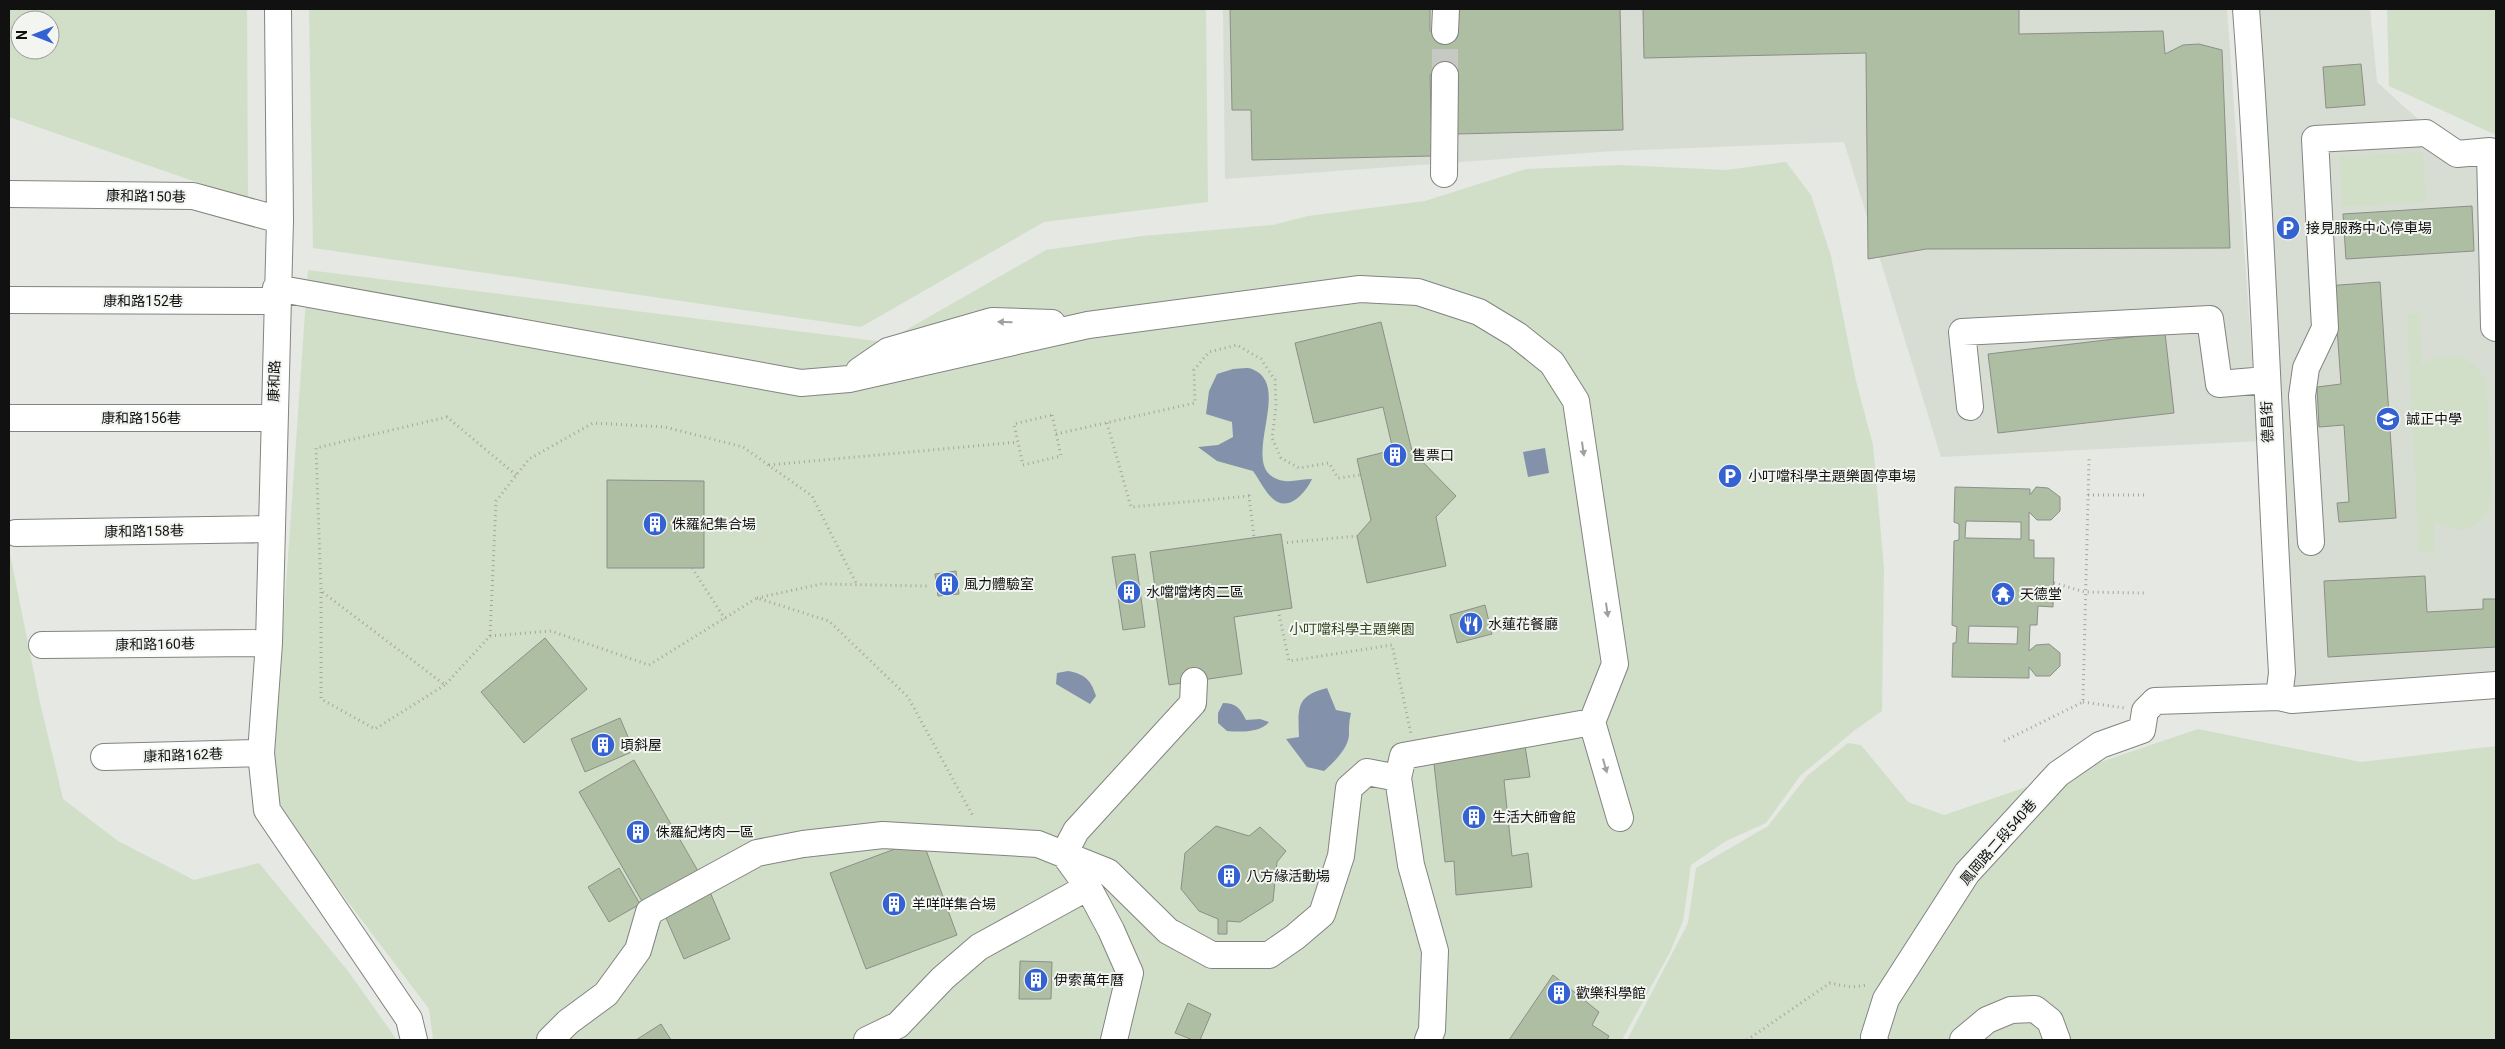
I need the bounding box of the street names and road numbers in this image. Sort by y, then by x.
street label: 康和路150巷 [106,187,186,205]
street label: 康和路152巷 [103,293,183,309]
street label: 康和路 [265,360,283,402]
street label: 德昌街 [2258,401,2276,443]
street label: 康和路156巷 [101,410,181,426]
street label: 康和路158巷 [104,522,184,540]
street label: 康和路160巷 [115,635,195,653]
street label: 康和路162巷 [143,746,223,764]
street label: 鳳岡路二段540巷 [1957,796,2039,888]

